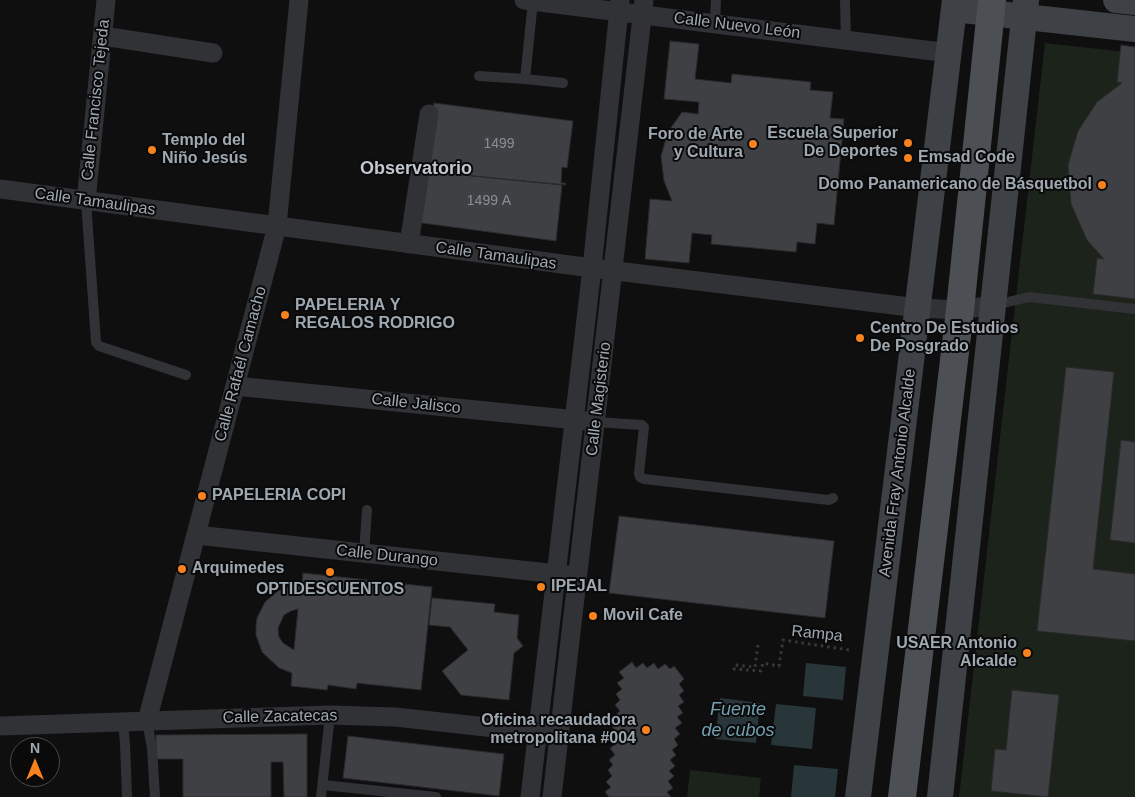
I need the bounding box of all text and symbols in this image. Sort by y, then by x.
street label: Calle Nuevo León [673,9,801,43]
street label: Calle Francisco Tejeda [78,19,114,181]
place label: Escuela Superior De Deportes [767,124,898,162]
place label: Foro de Arte y Cultura [648,125,743,163]
place label: Templo del Niño Jesús [162,131,247,169]
house number: 1499 [483,136,515,152]
marker: Escuela Superior De Deportes [902,137,914,149]
marker: Foro de Arte y Cultura [747,138,759,150]
marker: Templo del Niño Jesús [146,144,158,156]
place label: Emsad Code [918,148,1015,168]
marker: Emsad Code [902,152,914,164]
district label: Observatorio [360,158,472,180]
place label: Domo Panamericano de Básquetbol [818,175,1092,195]
marker: Domo Panamericano de Básquetbol [1096,179,1108,191]
street label: Calle Tamaulipas [33,184,157,220]
house number: 1499 A [467,193,511,209]
street label: Calle Tamaulipas [434,238,558,274]
street label: Calle Rafaél Camacho [211,284,271,444]
place label: PAPELERIA Y REGALOS RODRIGO [295,296,455,334]
marker: PAPELERIA Y REGALOS RODRIGO [279,309,291,321]
place label: Centro De Estudios De Posgrado [870,319,1018,357]
marker: Centro De Estudios De Posgrado [854,332,866,344]
street label: Calle Magisterio [582,341,616,457]
street label: Avenida Fray Antonio Alcalde [876,368,920,578]
street label: Calle Jalisco [370,390,462,418]
place label: PAPELERIA COPI [212,486,346,506]
marker: PAPELERIA COPI [196,490,208,502]
street label: Calle Durango [335,541,439,571]
place label: Arquimedes [192,559,284,579]
marker: Arquimedes [176,563,188,575]
marker: OPTIDESCUENTOS [324,566,336,578]
place label: IPEJAL [551,577,607,597]
place label: OPTIDESCUENTOS [256,580,404,600]
marker: IPEJAL [535,581,547,593]
place label: Movil Cafe [603,606,683,626]
marker: Movil Cafe [587,610,599,622]
street label: Rampa [790,622,844,646]
place label: USAER Antonio Alcalde [896,634,1017,672]
marker: USAER Antonio Alcalde [1021,647,1033,659]
water label: Fuente de cubos [701,699,775,742]
street label: Calle Zacatecas [222,706,338,728]
place label: Oficina recaudadora metropolitana #004 [481,711,636,749]
marker: Oficina recaudadora metropolitana #004 [640,724,652,736]
north arrow [10,737,60,787]
text: N [30,740,40,756]

